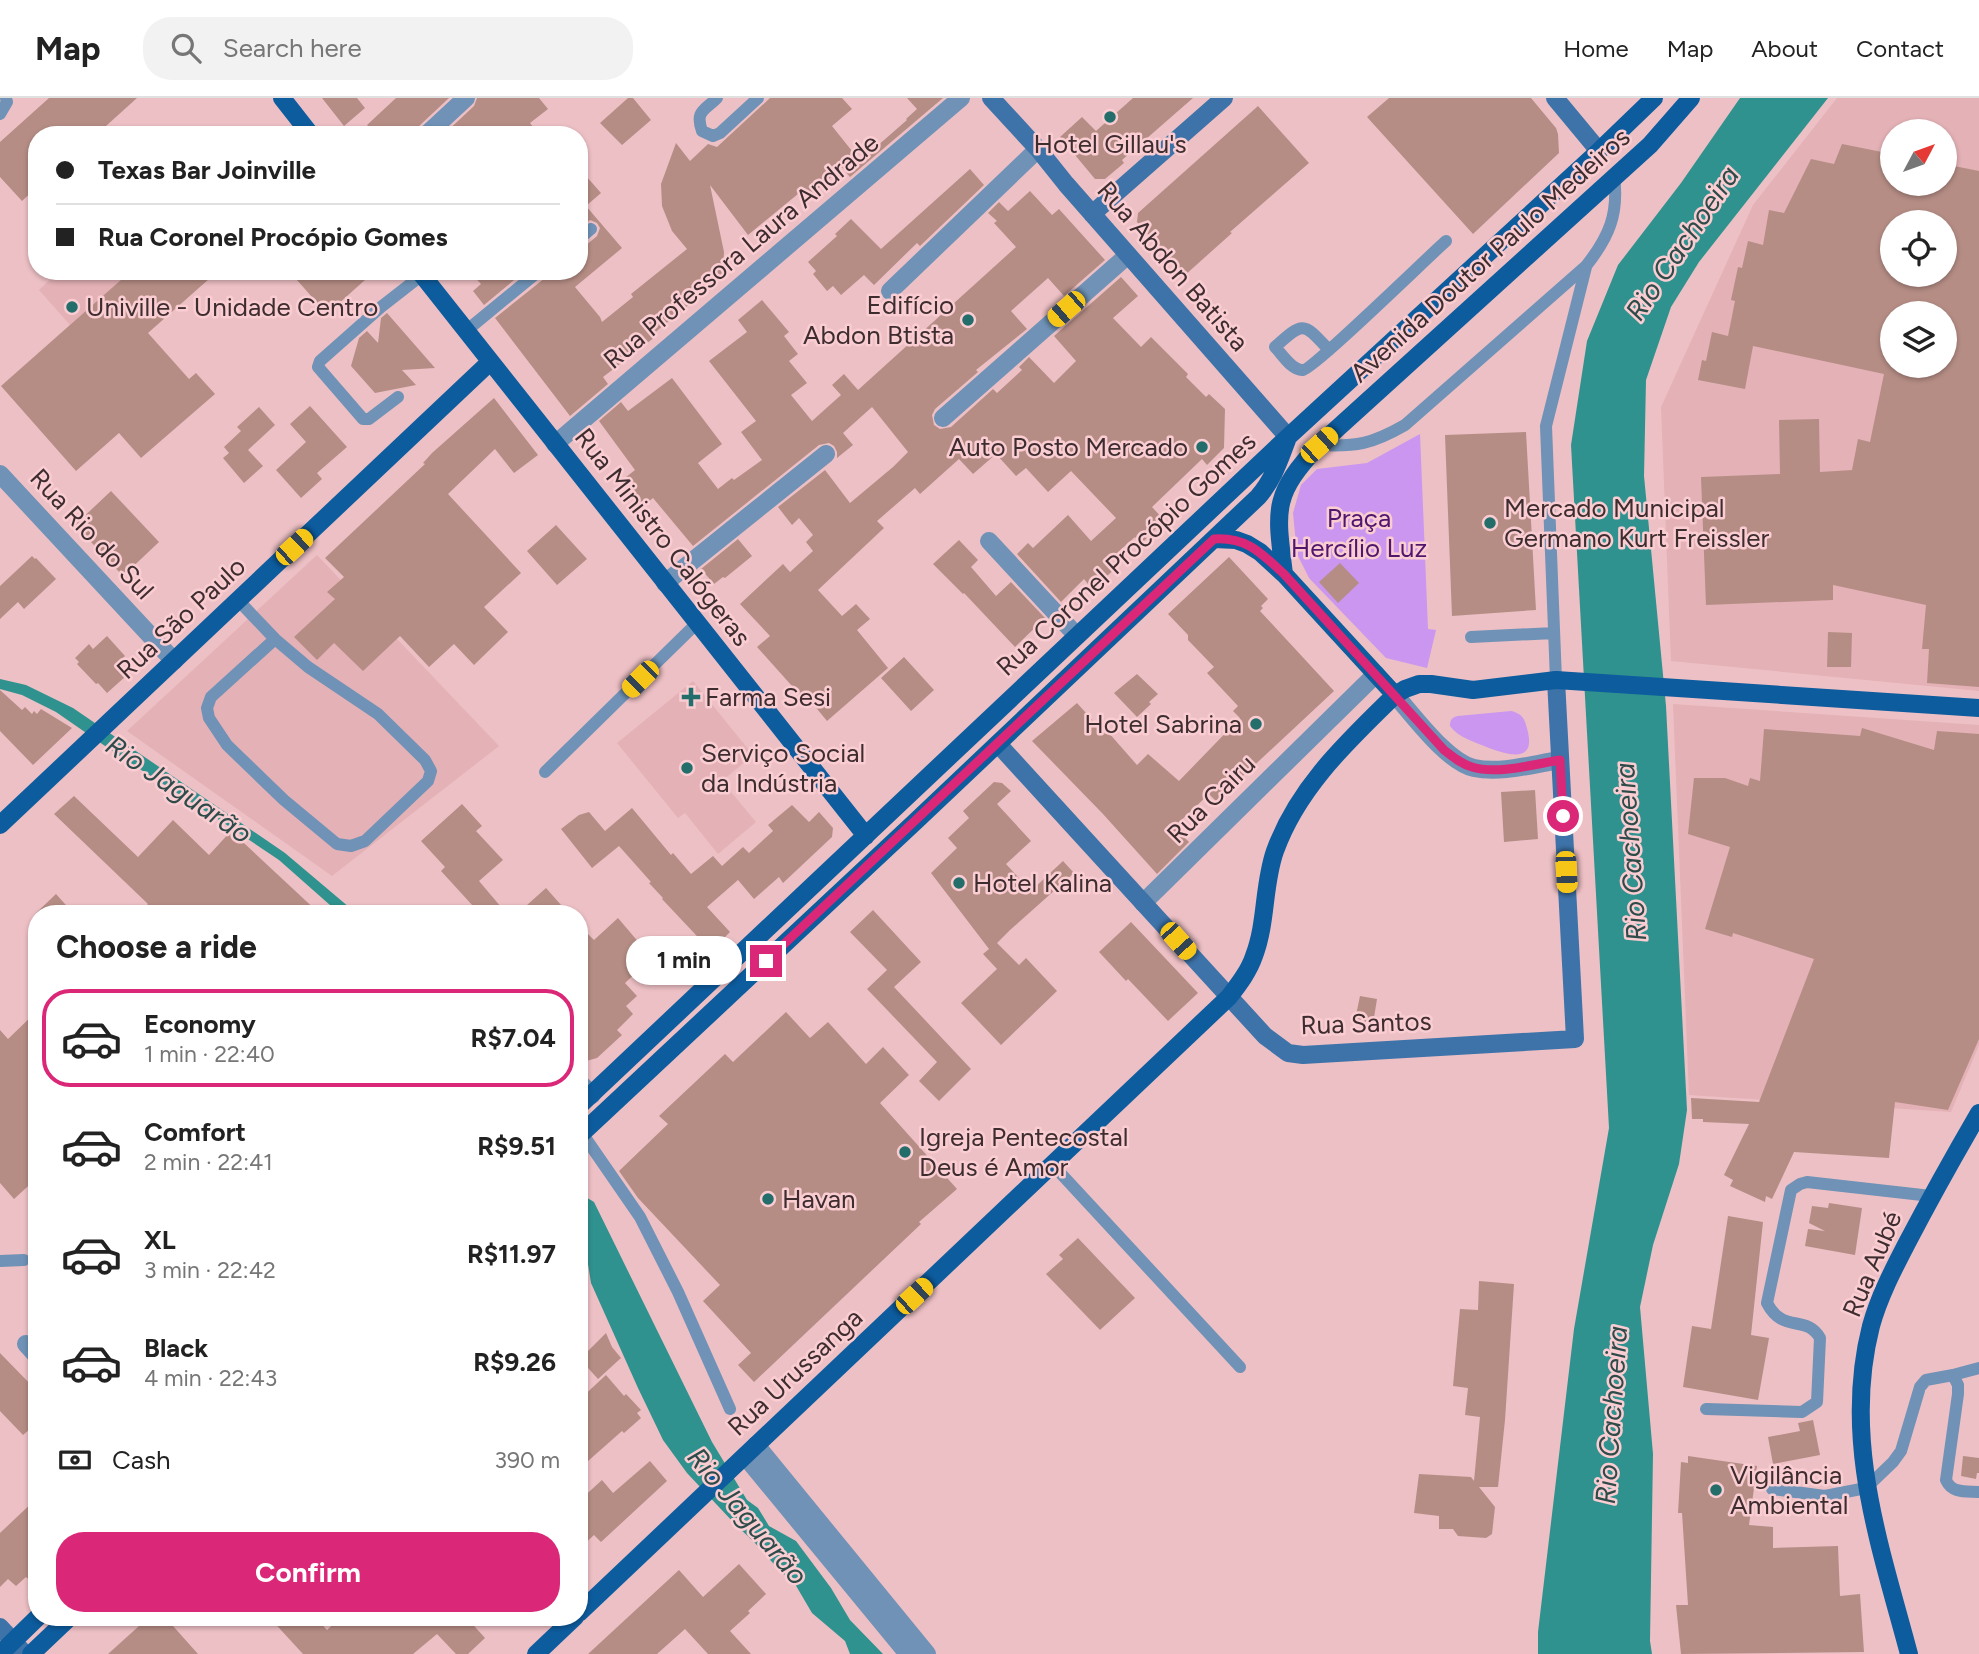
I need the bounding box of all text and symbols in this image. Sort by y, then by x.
search box [143,17,633,80]
text: Map [35,29,101,68]
icon: search [167,29,205,67]
text: Search here [223,32,362,64]
text: Home [1563,34,1629,63]
text: Map [1667,34,1713,63]
text: About [1751,34,1818,63]
text: Contact [1856,34,1944,63]
marker: Hotel Gillau's [1102,109,1118,125]
north arrow [1880,119,1956,196]
map controls [1880,119,1957,378]
street label: Avenida Doutor Paulo Medeiros [1344,121,1636,389]
street label: Rua Professora Laura Andrade [597,126,885,376]
place label: Hotel Gillau's [1033,128,1187,160]
text: Texas Bar Joinville [98,154,316,186]
water label: Rio Cachoeira [1618,159,1746,327]
street label: Rua Abdon Batista [1090,174,1256,358]
button: locate [1880,210,1957,287]
text: Rua Coronel Procópio Gomes [98,221,448,253]
car [1044,287,1089,331]
place label: Edifício Abdon Btista [803,289,954,351]
place label: Univille - Unidade Centro [86,291,378,323]
marker: Univille - Unidade Centro [64,299,80,315]
button: layers [1880,301,1957,378]
marker: Edifício Abdon Btista [960,312,976,328]
street label: Rua Ministro Calógeras [568,422,758,652]
car [1297,423,1342,467]
street label: Rua Coronel Procópio Gomes [990,425,1262,683]
place label: Auto Posto Mercado [949,431,1188,463]
marker: Auto Posto Mercado [1194,439,1210,455]
street label: Rua Rio do Sul [23,462,161,606]
place label: Mercado Municipal Germano Kurt Freissler [1504,492,1770,554]
park label: Praça Hercílio Luz [1291,502,1427,564]
marker: Mercado Municipal Germano Kurt Freissler [1482,515,1498,531]
car [272,525,317,569]
street label: Rua São Paulo [110,550,252,686]
car [618,657,663,701]
place label: Farma Sesi [705,681,831,713]
marker: Farma Sesi [683,689,699,705]
place label: Hotel Sabrina [1084,708,1242,740]
marker: Hotel Sabrina [1248,716,1264,732]
water label: Rio Jaguarão [100,728,258,850]
place label: Serviço Social da Indústria [701,737,865,799]
street label: Rua Cairu [1160,748,1262,850]
marker: Serviço Social da Indústria [679,760,695,776]
water label: Rio Cachoeira [1607,762,1653,942]
route start [1547,800,1579,832]
car [1555,850,1578,894]
place label: Hotel Kalina [973,867,1112,899]
marker: Hotel Kalina [951,875,967,891]
car [1157,918,1200,964]
text: Choose a ride [56,928,257,966]
callout: 1 min [626,936,742,986]
route end [750,945,782,977]
text: 1 min [657,946,711,974]
street label: Rua Santos [1300,1005,1432,1041]
icon: car [60,1007,123,1070]
text: Economy [144,1008,256,1040]
text: R$7.04 [471,1022,556,1054]
text: 1 min · 22:40 [144,1040,275,1068]
icon: car [60,1115,123,1178]
text: Comfort [144,1116,246,1148]
place label: Igreja Pentecostal Deus é Amor [919,1121,1128,1183]
text: R$9.51 [477,1130,556,1162]
marker: Igreja Pentecostal Deus é Amor [897,1144,913,1160]
text: 2 min · 22:41 [144,1148,273,1176]
place label: Havan [782,1183,856,1215]
marker: Havan [760,1191,776,1207]
street label: Rua Aubé [1835,1206,1909,1322]
icon: car [60,1223,123,1286]
text: XL [144,1224,176,1256]
text: R$11.97 [467,1238,556,1270]
text: 3 min · 22:42 [144,1256,276,1284]
car [892,1274,937,1318]
street label: Rua Urussanga [721,1301,869,1443]
water label: Rio Cachoeira [1588,1325,1634,1505]
icon: car [60,1331,123,1394]
text: Black [144,1332,208,1364]
text: R$9.26 [473,1346,556,1378]
text: 4 min · 22:43 [144,1364,277,1392]
water label: Rio Jaguarão [681,1440,815,1592]
icon: cash [56,1441,94,1479]
text: Cash [112,1444,171,1476]
text: 390 m [494,1446,560,1474]
place label: Vigilância Ambiental [1730,1459,1848,1521]
marker: Vigilância Ambiental [1708,1482,1724,1498]
button: Confirm [56,1532,560,1612]

